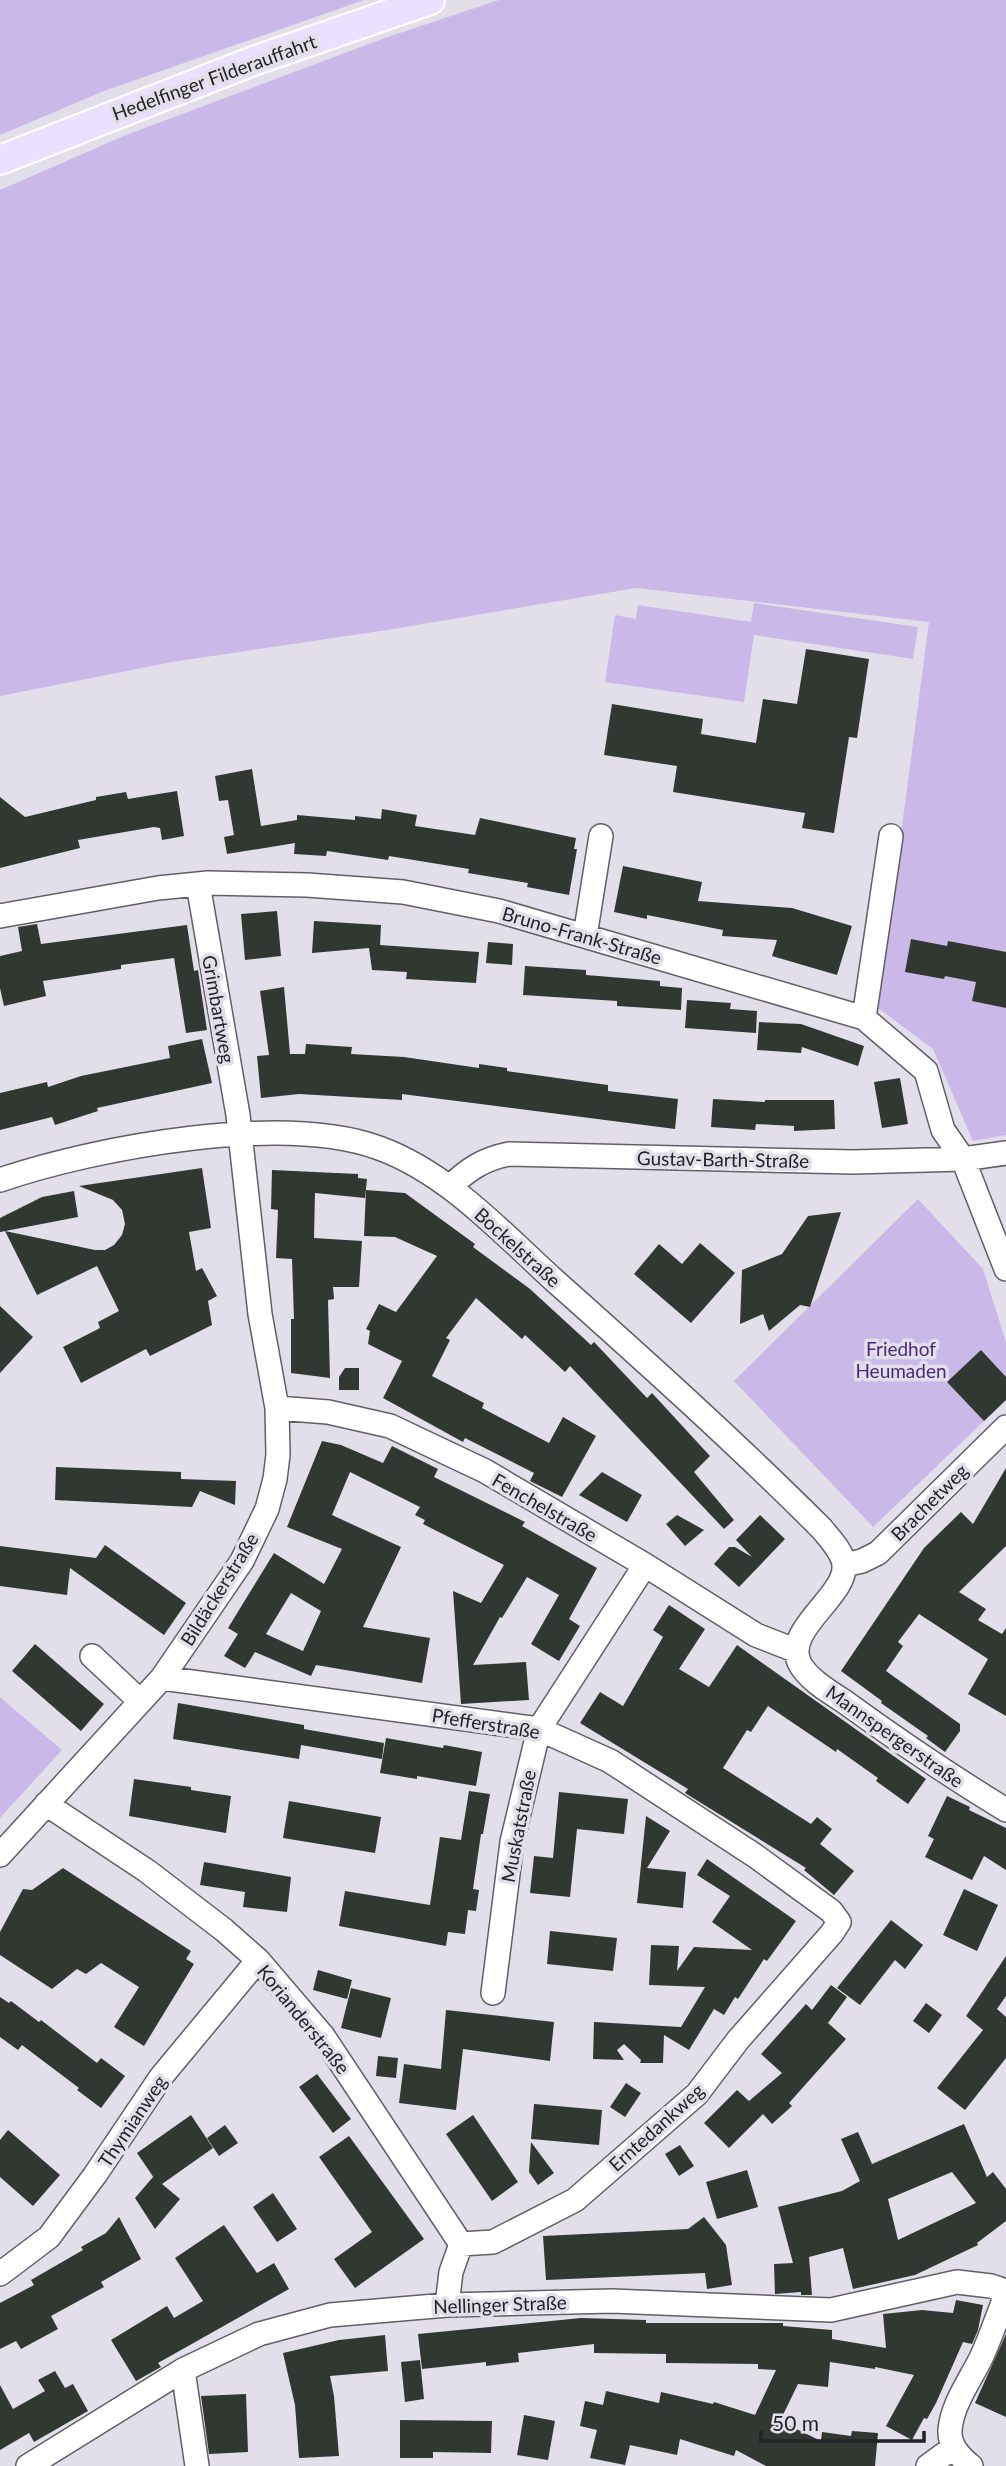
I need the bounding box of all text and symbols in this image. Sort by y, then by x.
street label: Hedelfinger Filderauffahrt [109,29,319,125]
street label: Bruno-Frank-Straße [500,901,664,969]
street label: Grimbartweg [198,953,240,1065]
street label: Gustav-Barth-Straße [637,1146,809,1172]
street label: Bockelstraße [470,1202,566,1292]
park label: Friedhof Heumaden [855,1337,947,1382]
street label: Brachetweg [886,1459,972,1545]
street label: Fenchelstraße [489,1468,601,1546]
street label: Bildäckerstraße [175,1528,263,1650]
street label: Mannspergerstraße [822,1680,968,1792]
street label: Pfefferstraße [430,1703,542,1743]
street label: Muskatstraße [496,1768,540,1884]
street label: Korianderstraße [253,1960,355,2078]
street label: Thymianweg [93,2070,171,2171]
street label: Erntedankweg [604,2078,708,2176]
street label: Nellinger Straße [433,2290,567,2318]
scale bar [761,2400,924,2444]
text: 50 m [772,2410,819,2435]

